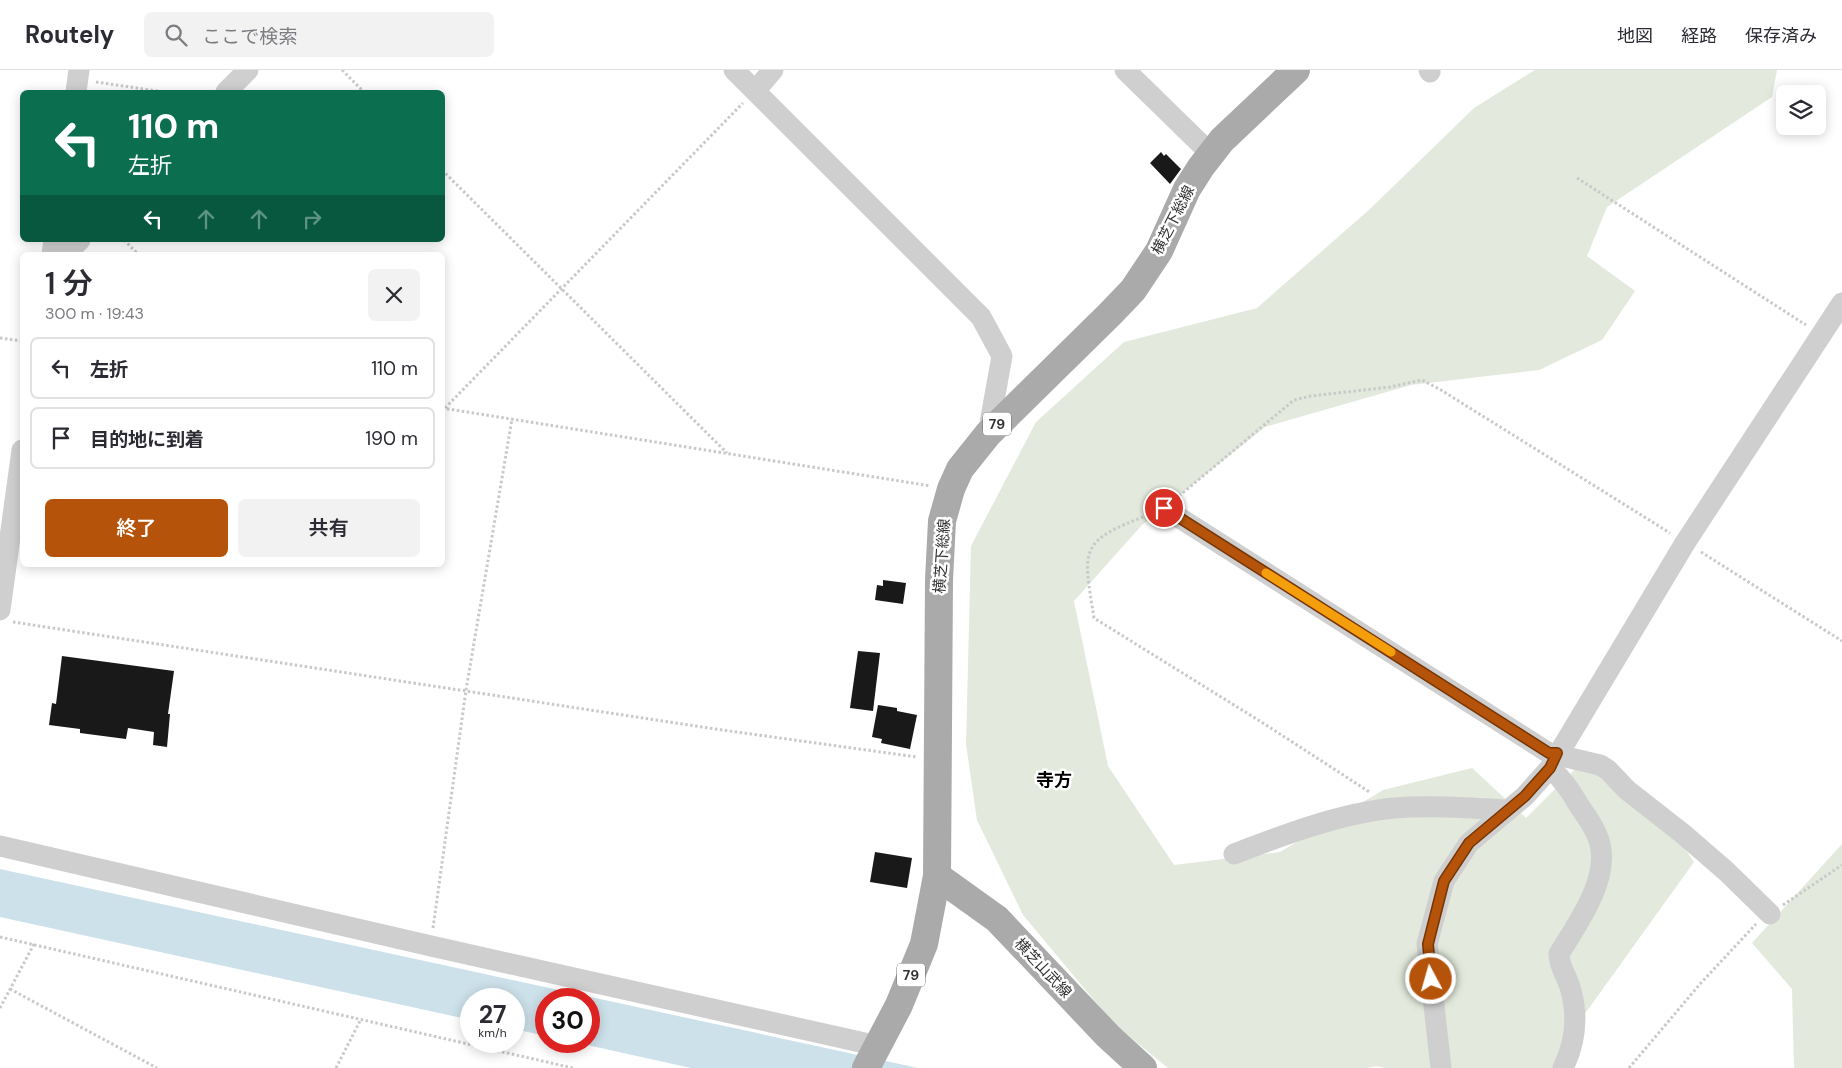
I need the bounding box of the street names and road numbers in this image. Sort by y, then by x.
street label: 横芝下総線 [1147,182,1199,258]
road number: 79 [983,412,1011,436]
street label: 横芝下総線 [929,518,955,594]
street label: 横芝山武線 [1010,934,1076,1002]
road number: 79 [897,964,925,986]

